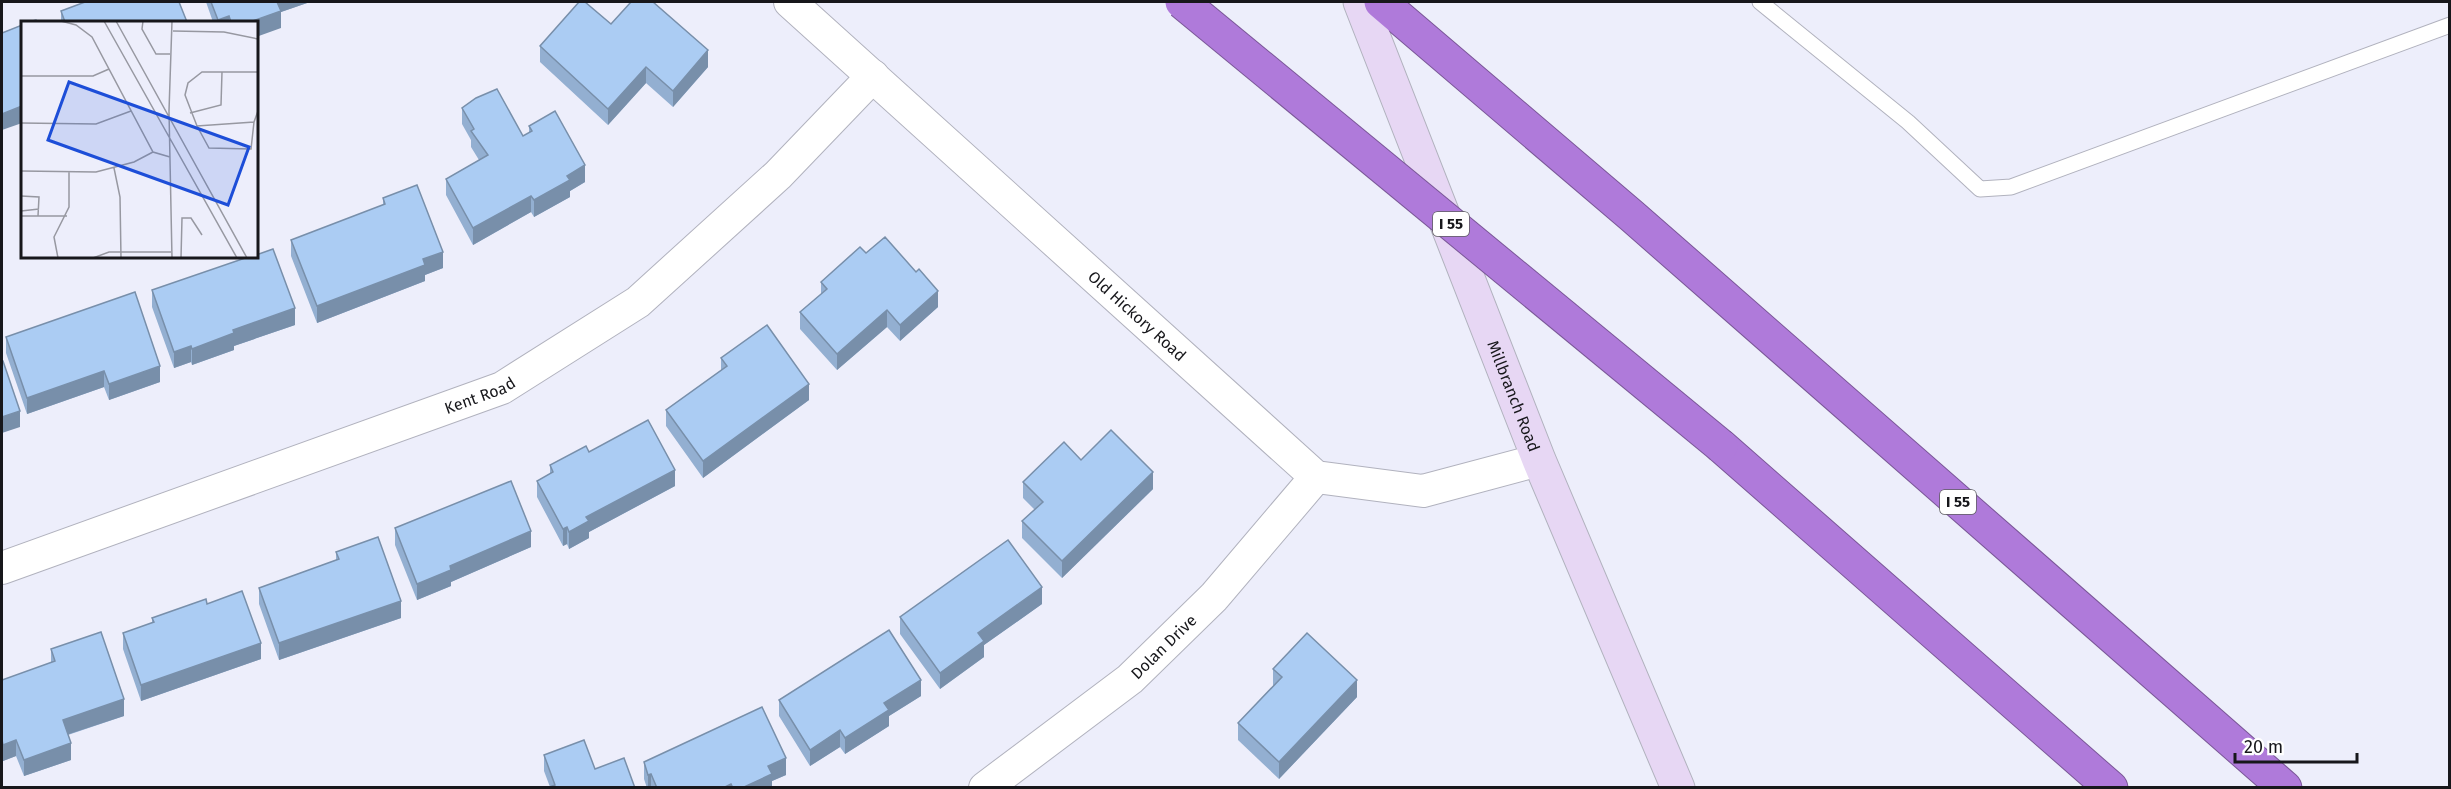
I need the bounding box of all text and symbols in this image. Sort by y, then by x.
inset map [21,21,258,258]
road number: I 55 [1433,212,1469,236]
street label: Old Hickory Road [1084,267,1190,365]
street label: Millbranch Road [1484,338,1544,454]
street label: Kent Road [442,373,519,417]
road number: I 55 [1940,490,1976,514]
street label: Dolan Drive [1127,610,1200,683]
scale bar [2235,726,2356,764]
text: 20 m [2244,736,2283,758]

